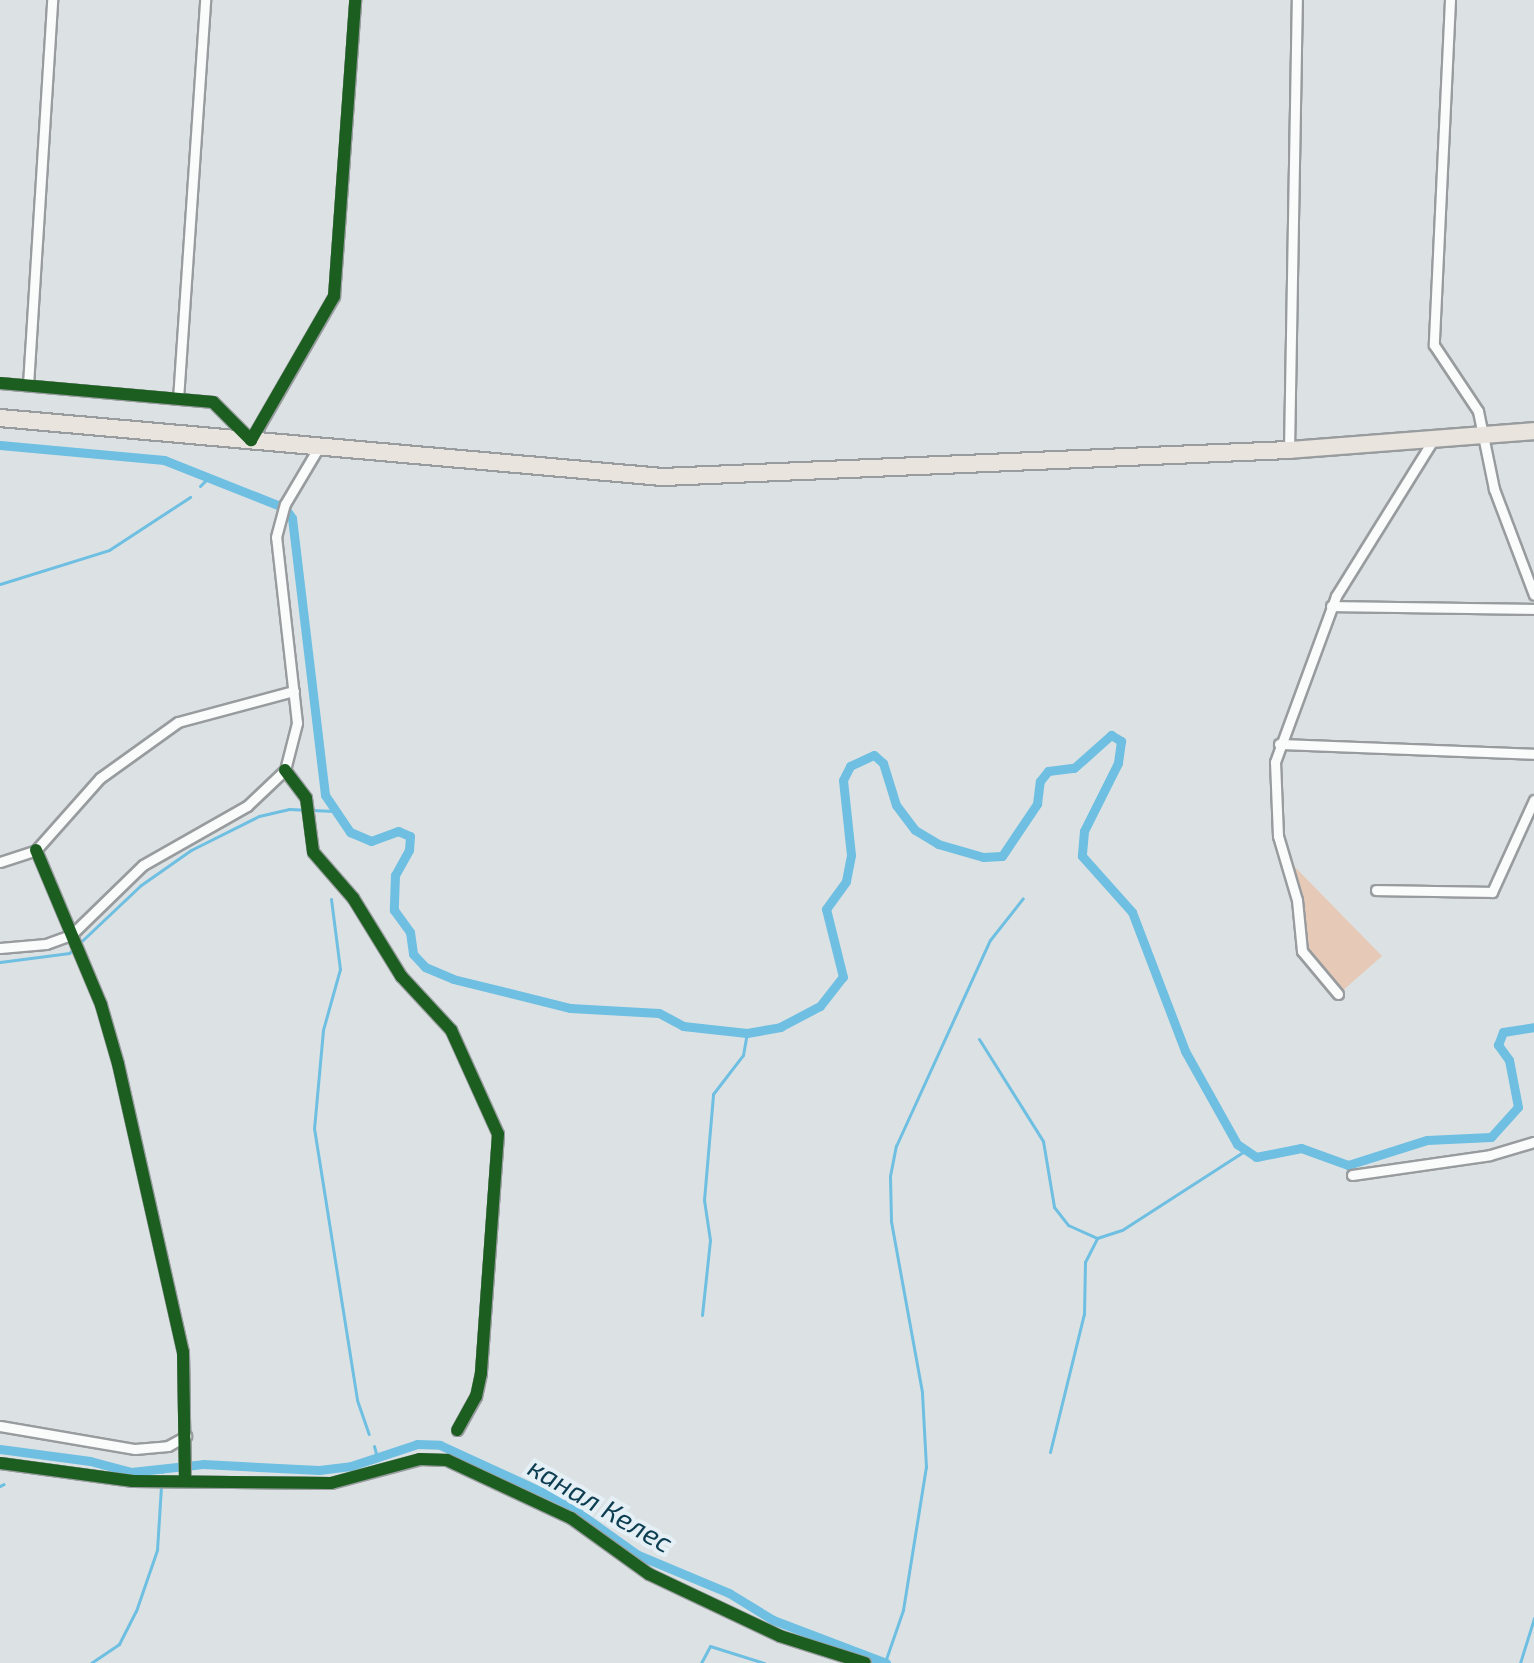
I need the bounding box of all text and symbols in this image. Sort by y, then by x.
water label: канал Келес [523,1449,679,1559]

